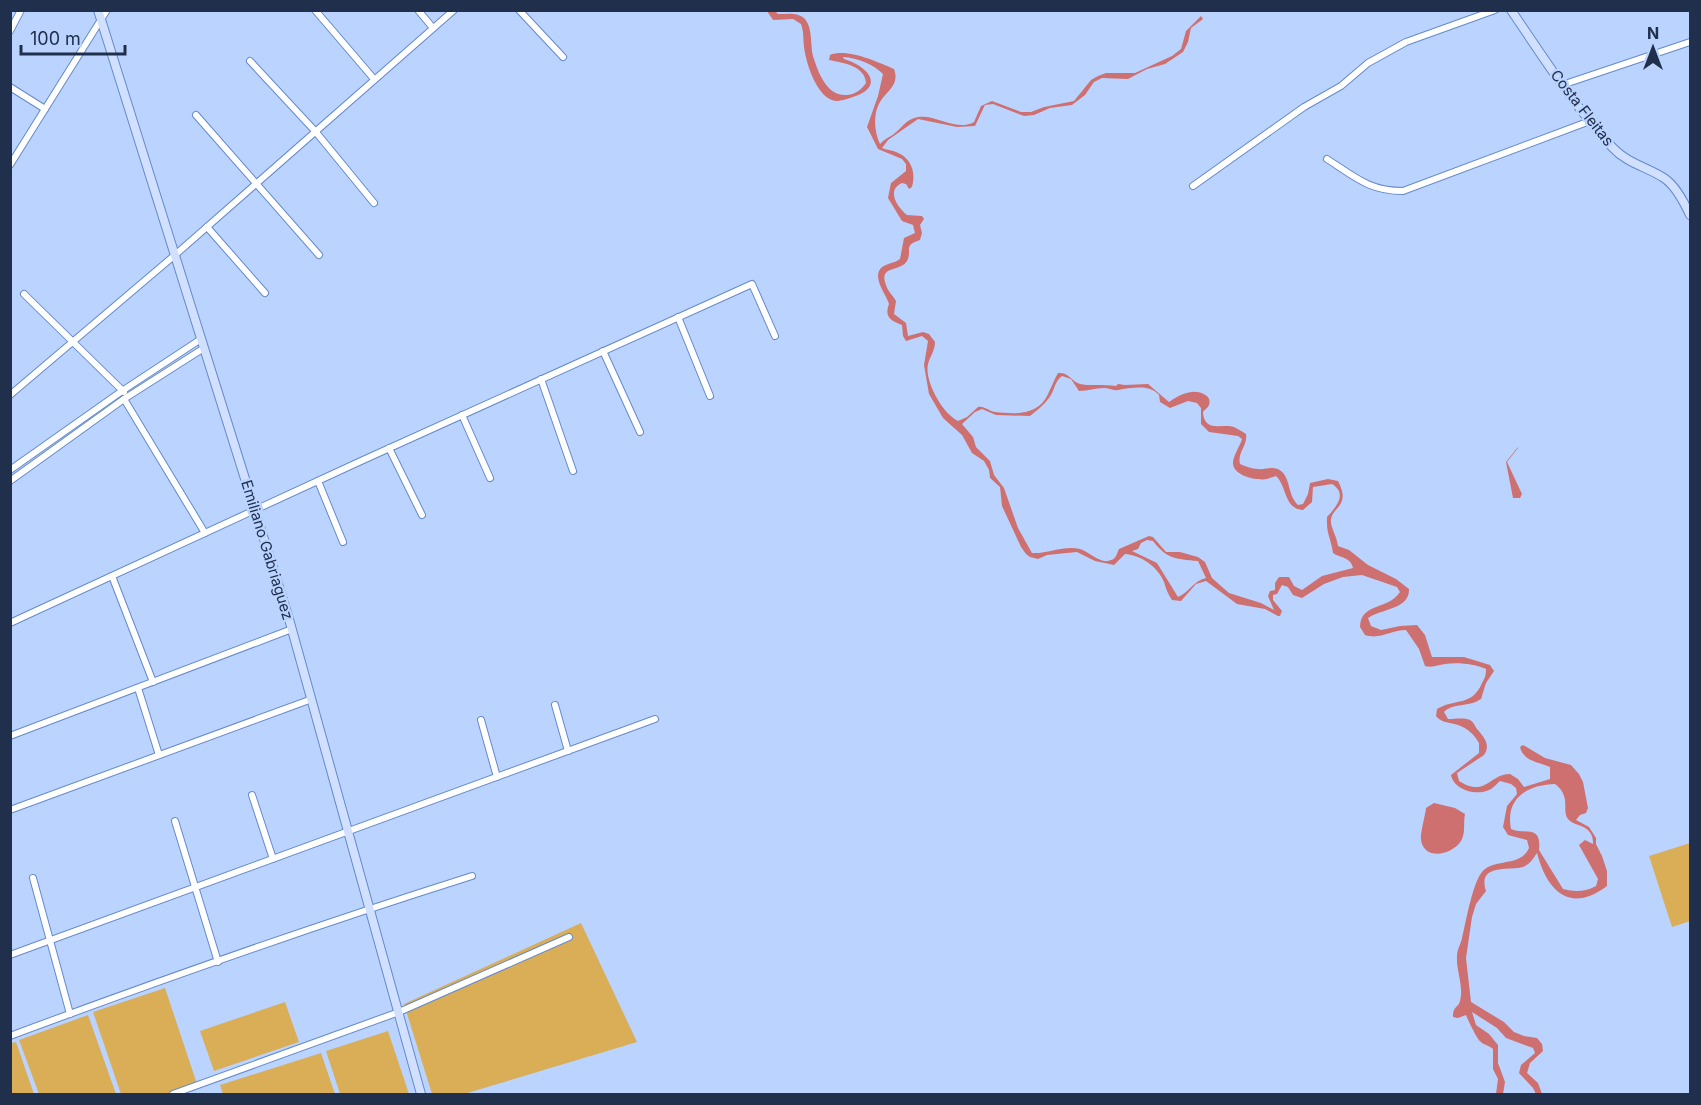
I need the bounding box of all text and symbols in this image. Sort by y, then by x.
scale bar [21,18,124,56]
north arrow [1623,18,1683,78]
text: N [1647,23,1659,43]
text: 100 m [30,28,81,49]
street label: Costa Fleitas [1547,66,1618,150]
street label: Emiliano Gabriaguez [237,478,298,622]

